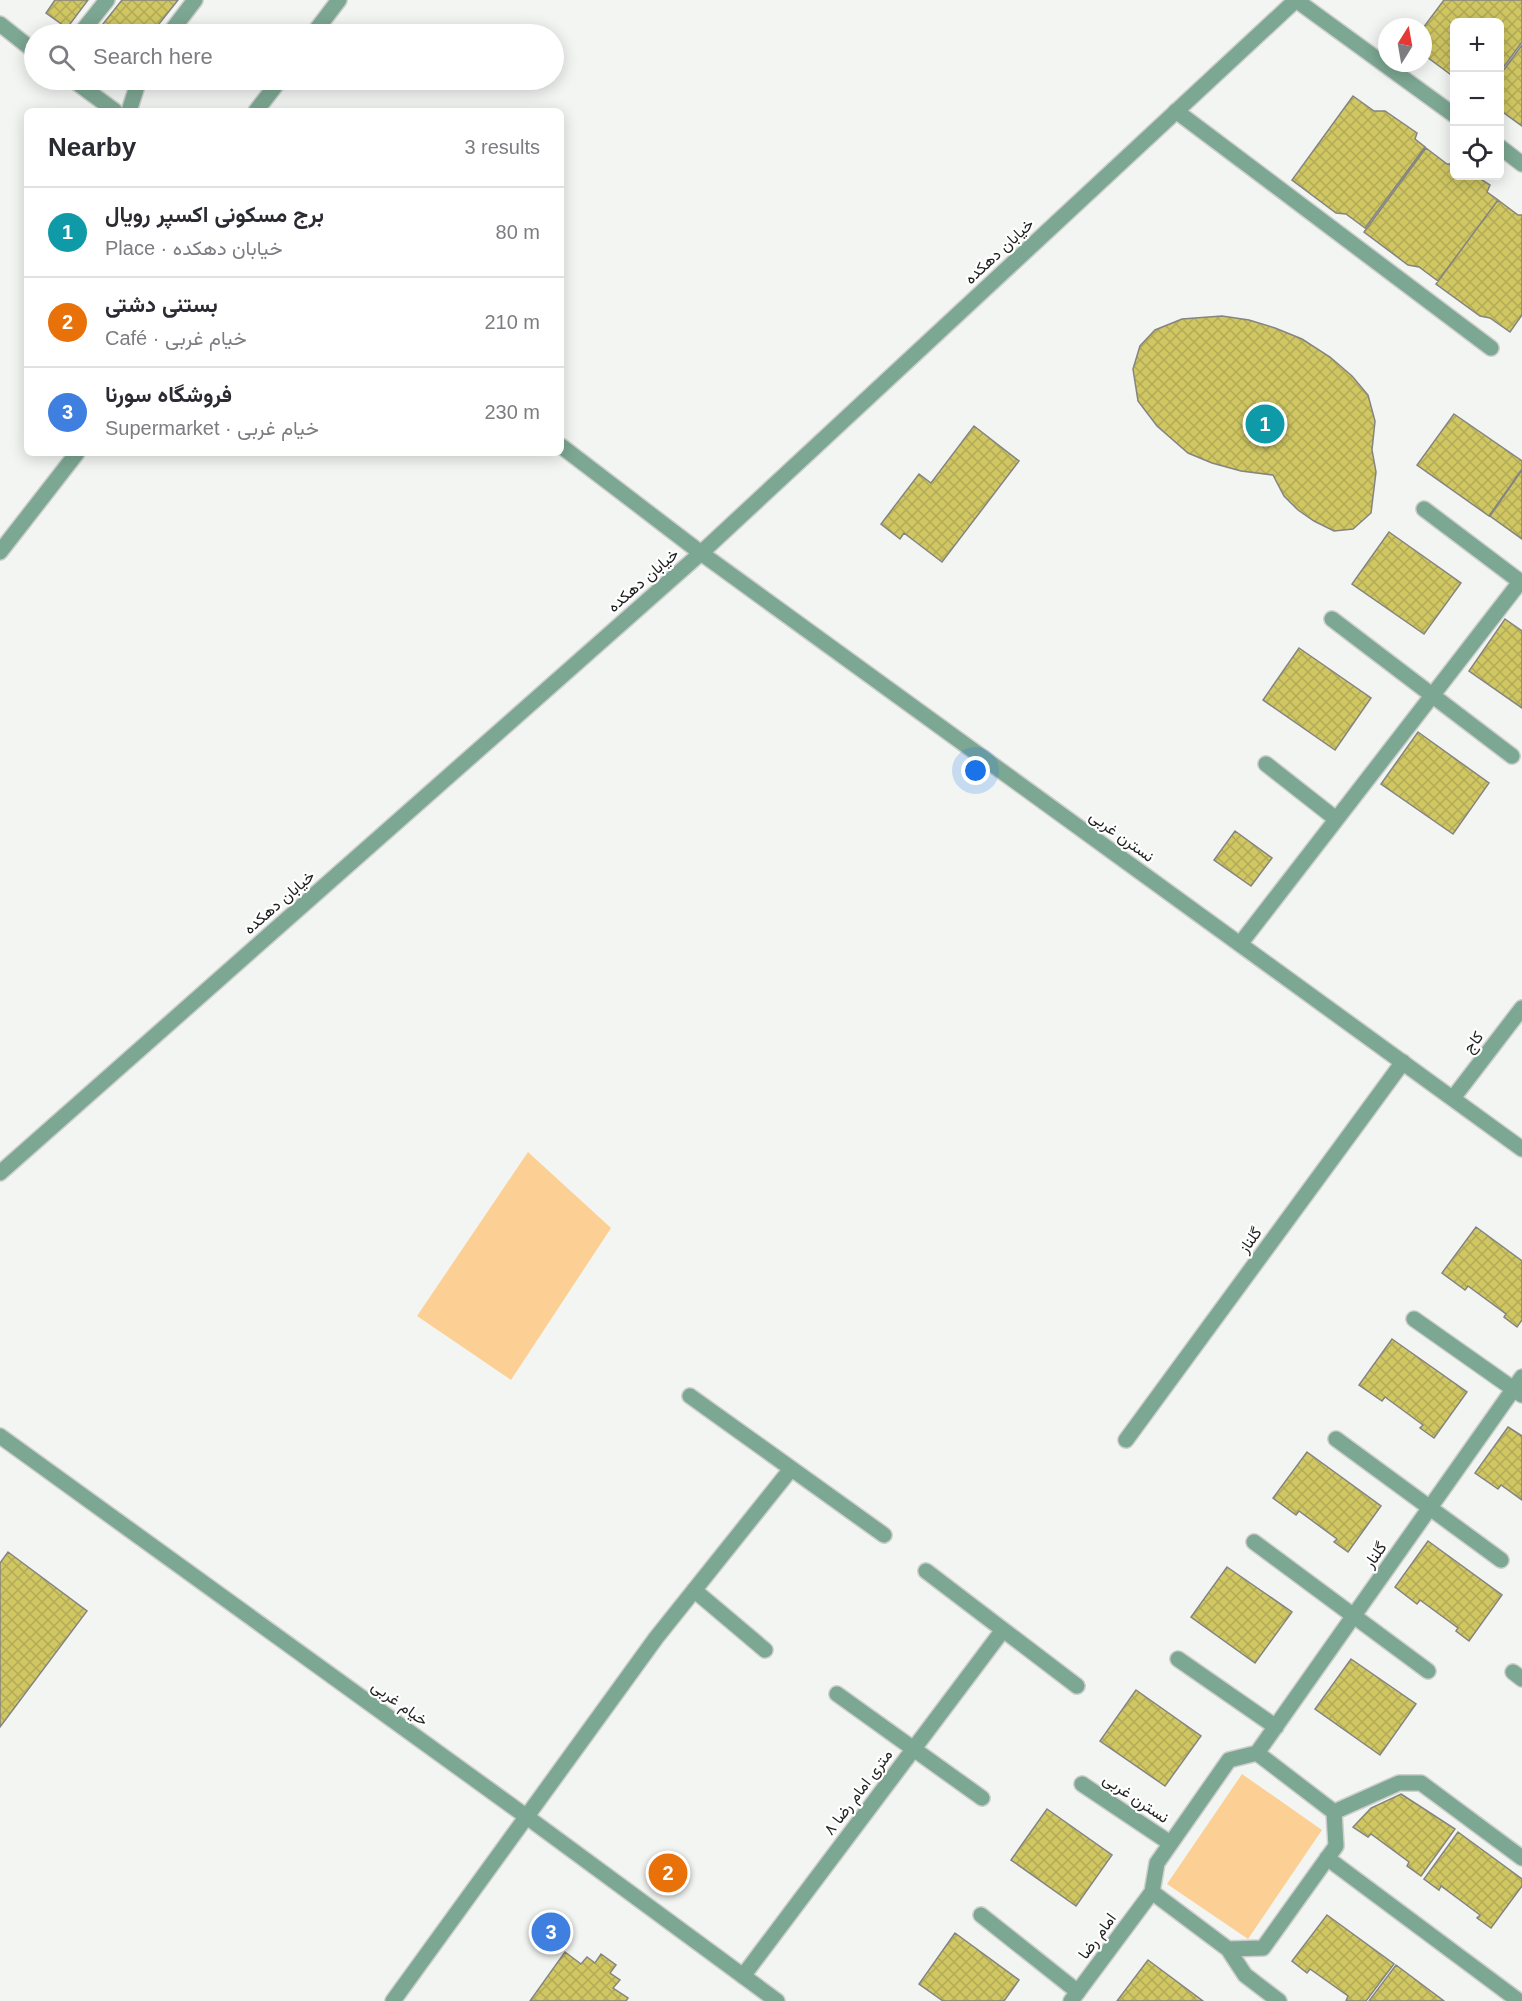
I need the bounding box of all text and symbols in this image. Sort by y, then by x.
north arrow [1378,18,1432,72]
map controls [1450,18,1504,180]
button: + [1450,18,1504,72]
search box [24,24,564,90]
icon: search [45,41,78,74]
text: Search here [93,44,213,69]
button: − [1450,72,1504,126]
button: locate [1450,126,1504,180]
text: Nearby [48,132,136,162]
text: 3 results [464,136,540,158]
text: برج مسکونی اکسپر رویال [105,202,324,227]
street label: خیابان دهکده [961,215,1038,288]
text: 1 [62,221,73,243]
text: 80 m [496,221,540,243]
text: Place · خیابان دهکده [105,237,283,259]
text: بستنی دشتی [105,292,218,317]
text: 2 [62,311,73,333]
text: 210 m [484,311,540,333]
text: Café · خیام غربی [105,327,247,349]
text: فروشگاه سورنا [105,382,232,407]
text: 3 [62,401,73,423]
text: 230 m [484,401,540,423]
pin: 1 [1246,402,1284,446]
text: Supermarket · خیام غربی [105,417,319,439]
street label: خیابان دهکده [604,545,683,616]
your location [961,756,990,785]
street label: نسترن غربی [1085,807,1158,867]
street label: خیابان دهکده [240,867,319,938]
street label: کاج [1460,1028,1489,1058]
street label: گلناز [1235,1224,1267,1258]
street label: گلنار [1360,1539,1391,1573]
street label: خیام غربی [367,1677,432,1731]
street label: ۸ متری امام رضا [820,1746,897,1839]
street label: نسترن غربی [1099,1770,1172,1828]
pin: 2 [648,1850,688,1896]
pin: 3 [532,1910,570,1954]
street label: امام رضا [1075,1910,1121,1963]

